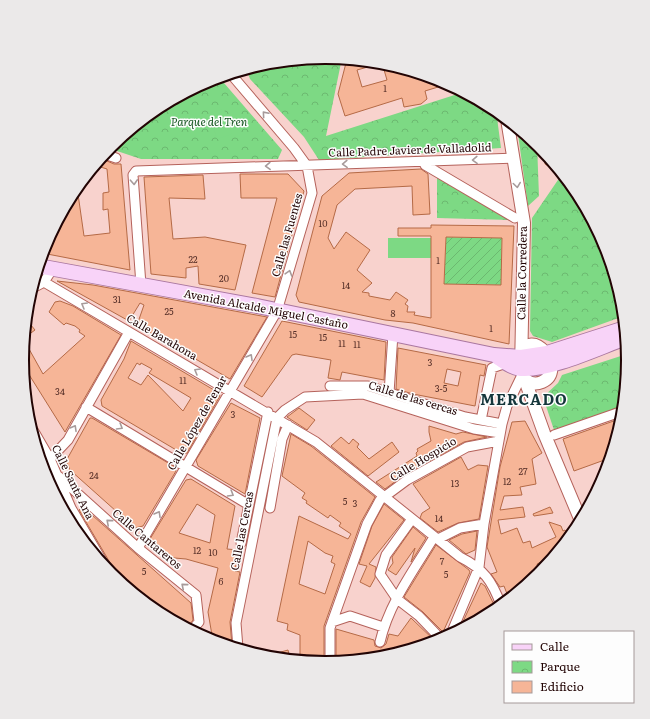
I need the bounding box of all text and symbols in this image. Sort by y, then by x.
house number: 1 [383,81,387,95]
one-way arrow [262,111,269,118]
park label: Parque del Tren [171,113,248,129]
street label: Calle Padre Javier de Valladolid [328,138,492,160]
one-way arrow [472,156,478,164]
one-way arrow [342,160,348,169]
one-way arrow [265,162,271,170]
one-way arrow [129,179,138,185]
one-way arrow [512,182,521,188]
street label: Calle las Fuentes [266,191,306,278]
house number: 10 [319,216,327,230]
street label: Calle la Corredera [512,226,530,320]
house number: 22 [188,252,198,266]
house number: 1 [436,253,440,267]
one-way arrow [284,270,293,277]
house number: 20 [219,271,229,285]
house number: 14 [342,278,350,292]
street label: Avenida Alcalde Miguel Castaño [183,284,350,332]
house number: 31 [113,292,122,306]
one-way arrow [81,303,88,310]
house number: 25 [164,304,174,318]
house number: 8 [391,306,396,320]
street label: Calle Barahona [124,309,201,363]
house number: 1 [489,321,493,335]
house number: 15 [289,327,298,341]
house number: 15 [319,330,328,344]
house number: 11 [338,336,346,350]
house number: 11 [353,337,361,351]
one-way arrow [245,354,252,361]
house number: 3 [428,355,433,369]
one-way arrow [194,368,201,375]
street label: Calle López de Fenar [163,372,230,473]
house number: 11 [179,373,187,387]
street label: Calle de las cercas [367,376,460,418]
house number: 3-5 [435,381,448,395]
house number: 34 [55,384,65,398]
district label: MERCADO [480,387,568,410]
house number: 3 [231,407,236,421]
one-way arrow [116,423,123,430]
one-way arrow [70,425,77,432]
street label: Calle Hospicio [386,432,459,484]
street label: Calle Santa Ana [49,441,99,522]
house number: 27 [518,464,528,478]
house number: 24 [89,468,99,482]
house number: 12 [503,474,512,488]
house number: 13 [451,476,459,490]
street label: Calle las Cercas [226,490,257,572]
one-way arrow [227,490,234,497]
house number: 5 [343,494,348,508]
house number: 3 [353,496,358,510]
street label: Calle Cantareros [109,504,186,572]
one-way arrow [153,511,160,518]
house number: 14 [435,511,443,525]
one-way arrow [106,519,113,526]
house number: 12 [193,543,202,557]
house number: 10 [209,545,217,559]
house number: 7 [440,554,445,568]
house number: 5 [142,564,147,578]
house number: 5 [444,567,449,581]
house number: 6 [219,574,224,588]
one-way arrow [181,583,189,590]
legend [504,631,634,703]
text: Calle [540,637,569,655]
text: Parque [540,657,580,675]
text: Edificio [540,677,584,695]

